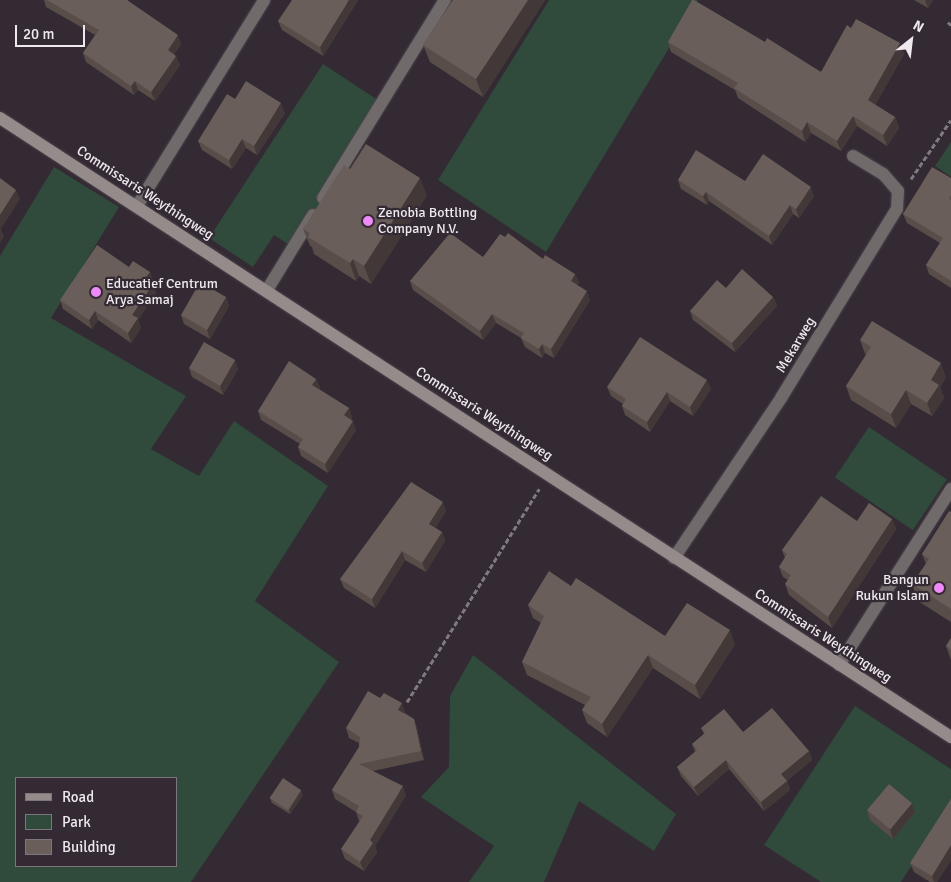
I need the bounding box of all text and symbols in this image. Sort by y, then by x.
scale bar [18,15,88,47]
north arrow [886,15,936,65]
text: N [910,17,927,36]
text: 20 m [23,25,54,43]
street label: Commissaris Weythingweg [73,142,217,244]
place label: Zenobia Bottling Company N.V. [378,205,477,238]
marker: Zenobia Bottling Company N.V. [362,215,374,227]
place label: Educatief Centrum Arya Samaj [106,276,218,308]
marker: Educatief Centrum Arya Samaj [90,286,102,298]
street label: Mekarweg [773,314,819,376]
street label: Commissaris Weythingweg [412,363,556,465]
place label: Bangun Rukun Islam [855,572,929,604]
marker: Bangun Rukun Islam [933,582,945,594]
street label: Commissaris Weythingweg [751,585,895,687]
legend [15,777,178,867]
text: Road [62,788,94,806]
text: Park [62,813,91,831]
text: Building [62,838,116,856]

